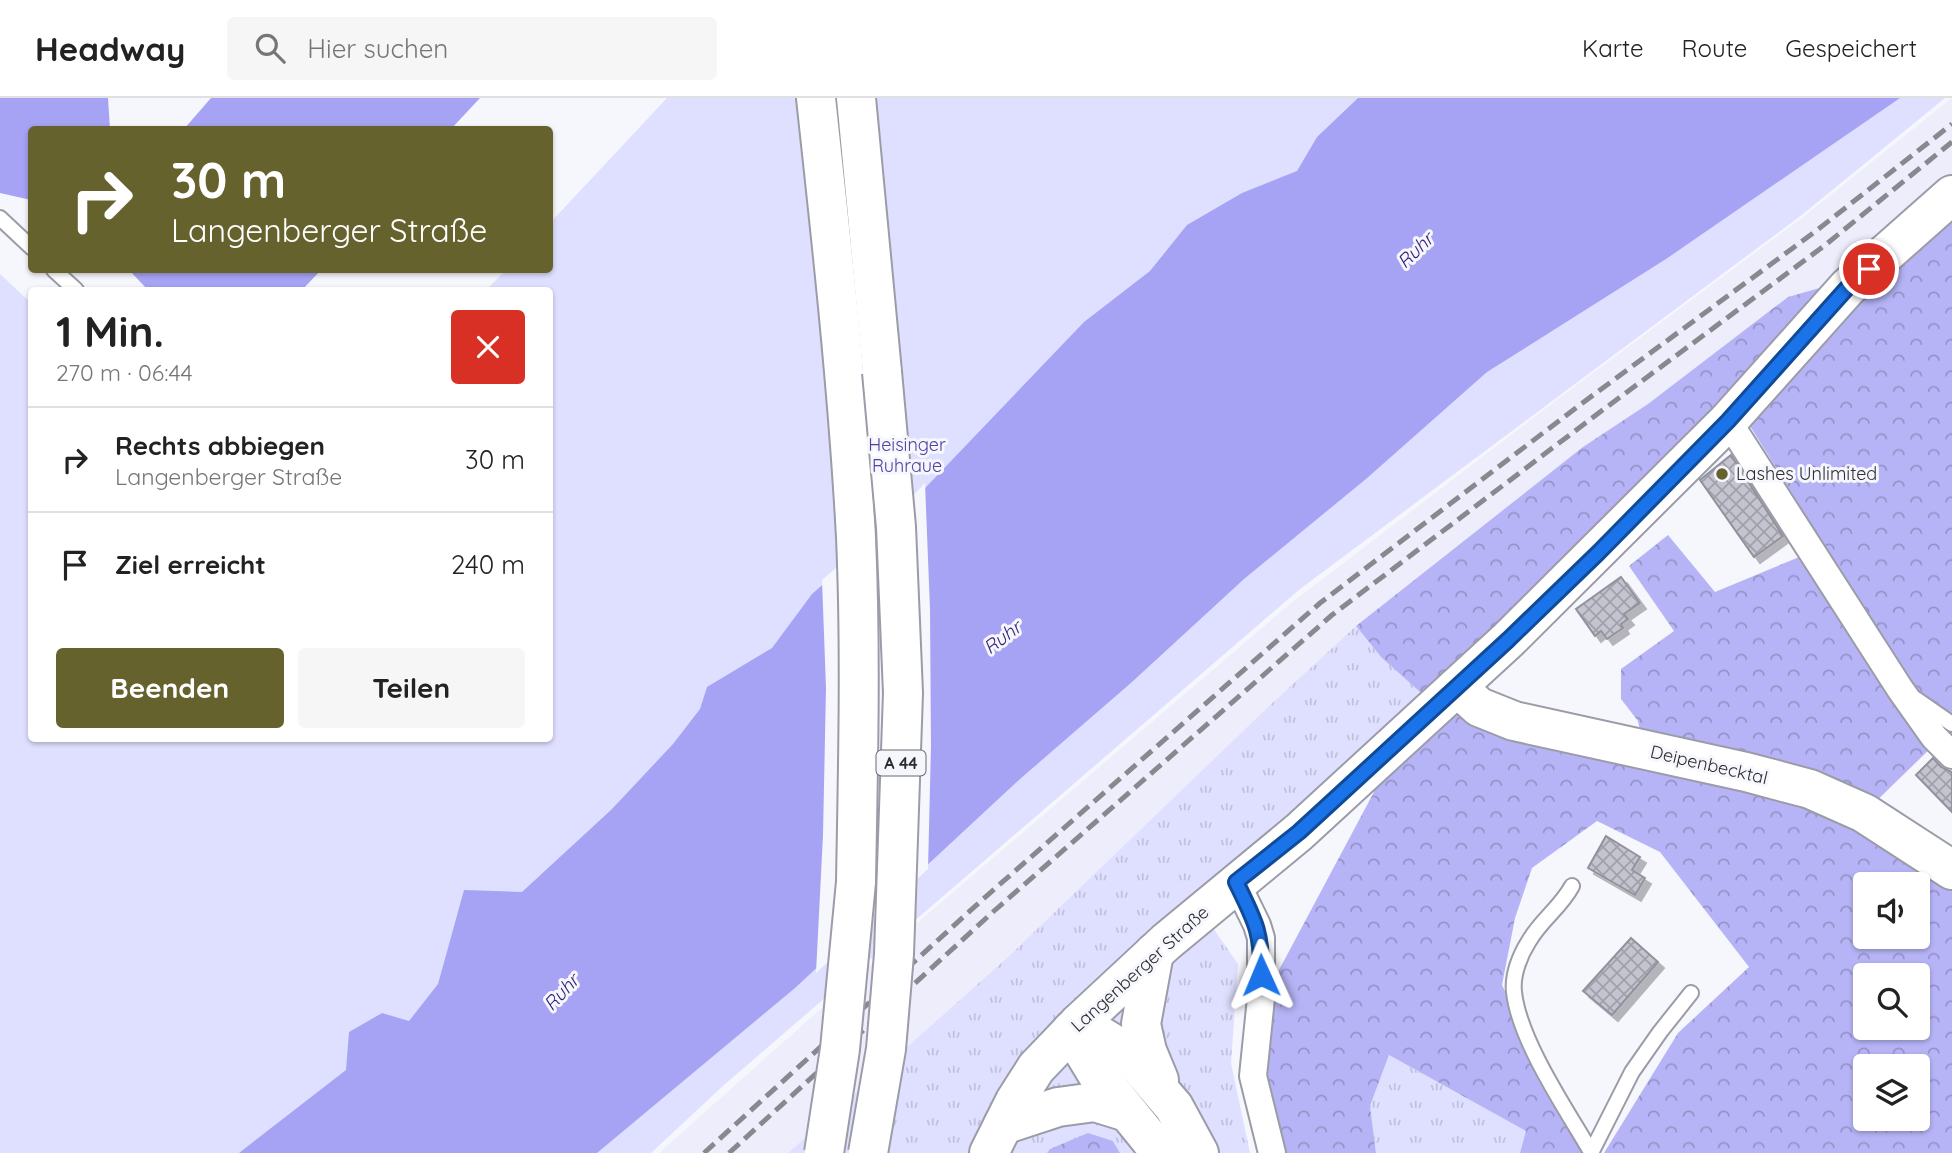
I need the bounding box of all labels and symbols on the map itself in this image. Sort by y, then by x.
water label: Ruhr [1392,225,1440,273]
pin [1839,239,1899,299]
park label: Heisinger Ruhraue [868,433,946,477]
place label: Lashes Unlimited [1736,462,1877,485]
marker: Lashes Unlimited [1714,466,1730,482]
water label: Ruhr [978,613,1028,659]
street label: Deipenbecktal [1648,740,1770,789]
road number: A 44 [876,750,926,776]
street label: Langenberger Straße [1066,901,1213,1037]
position arrow [1224,938,1298,1012]
water label: Ruhr [538,967,586,1015]

